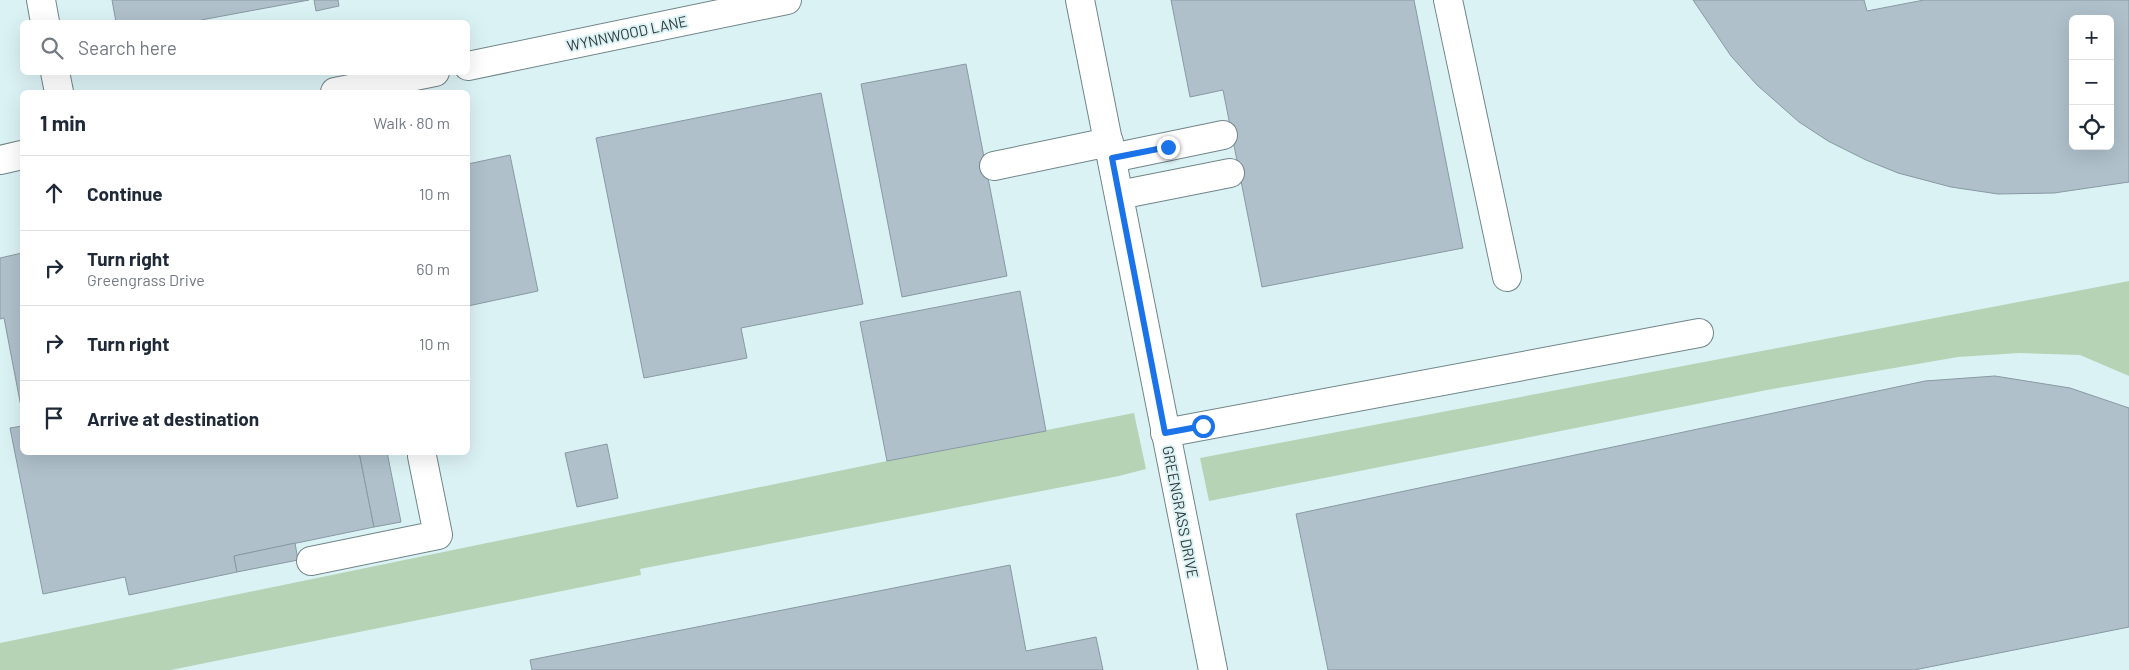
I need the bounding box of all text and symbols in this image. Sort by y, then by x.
street label: WYNNWOOD LANE [565,11,689,55]
map controls [2069,15,2114,150]
button: + [2069,15,2114,60]
search box [20,20,470,75]
icon: search [38,34,66,62]
text: Search here [78,36,177,59]
button: − [2069,60,2114,105]
button: locate [2069,105,2114,150]
text: 1 min [40,110,86,135]
text: Walk · 80 m [373,113,450,132]
route end [1157,136,1180,159]
icon: ahead [40,179,68,207]
text: Continue [87,182,163,205]
text: 10 m [419,184,450,203]
text: Turn right [87,247,169,270]
icon: right [40,254,68,282]
text: 60 m [416,259,450,278]
text: Greengrass Drive [87,270,205,289]
icon: right [40,329,68,357]
text: Turn right [87,332,169,355]
text: 10 m [419,334,450,353]
icon: arrive [40,404,68,432]
text: Arrive at destination [87,407,259,430]
route start [1192,415,1215,438]
street label: GREENGRASS DRIVE [1159,444,1203,580]

